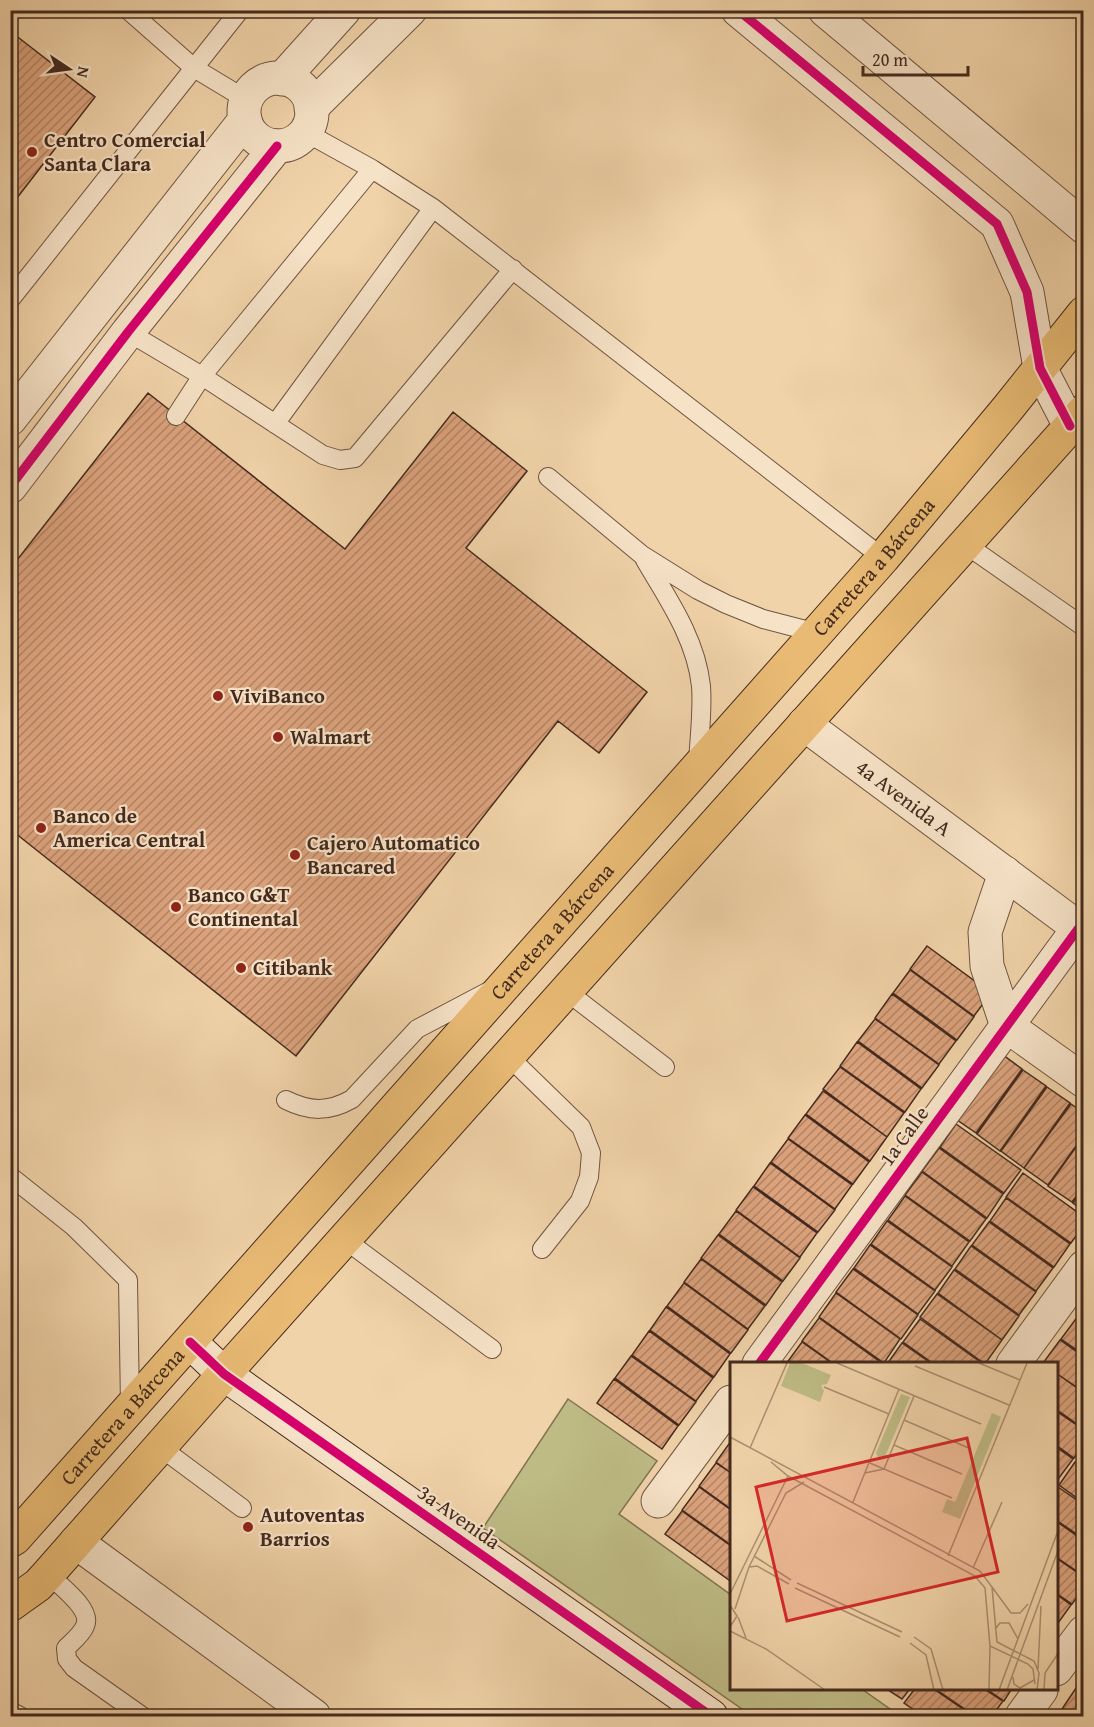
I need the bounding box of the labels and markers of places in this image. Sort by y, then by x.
place label: Centro Comercial Santa Clara [44,124,206,179]
marker: Centro Comercial Santa Clara [25,145,39,159]
place label: ViviBanco [230,680,325,711]
marker: ViviBanco [211,689,225,703]
place label: Walmart [290,721,371,752]
marker: Walmart [271,730,285,744]
place label: Banco de America Central [53,800,206,855]
marker: Banco de America Central [34,821,48,835]
place label: Cajero Automatico Bancared [307,827,480,882]
marker: Cajero Automatico Bancared [288,848,302,862]
place label: Banco G&T Continental [188,879,299,934]
marker: Banco G&T Continental [169,900,183,914]
place label: Citibank [253,952,334,983]
marker: Citibank [234,961,248,975]
place label: Autoventas Barrios [260,1499,365,1554]
marker: Autoventas Barrios [241,1520,255,1534]

